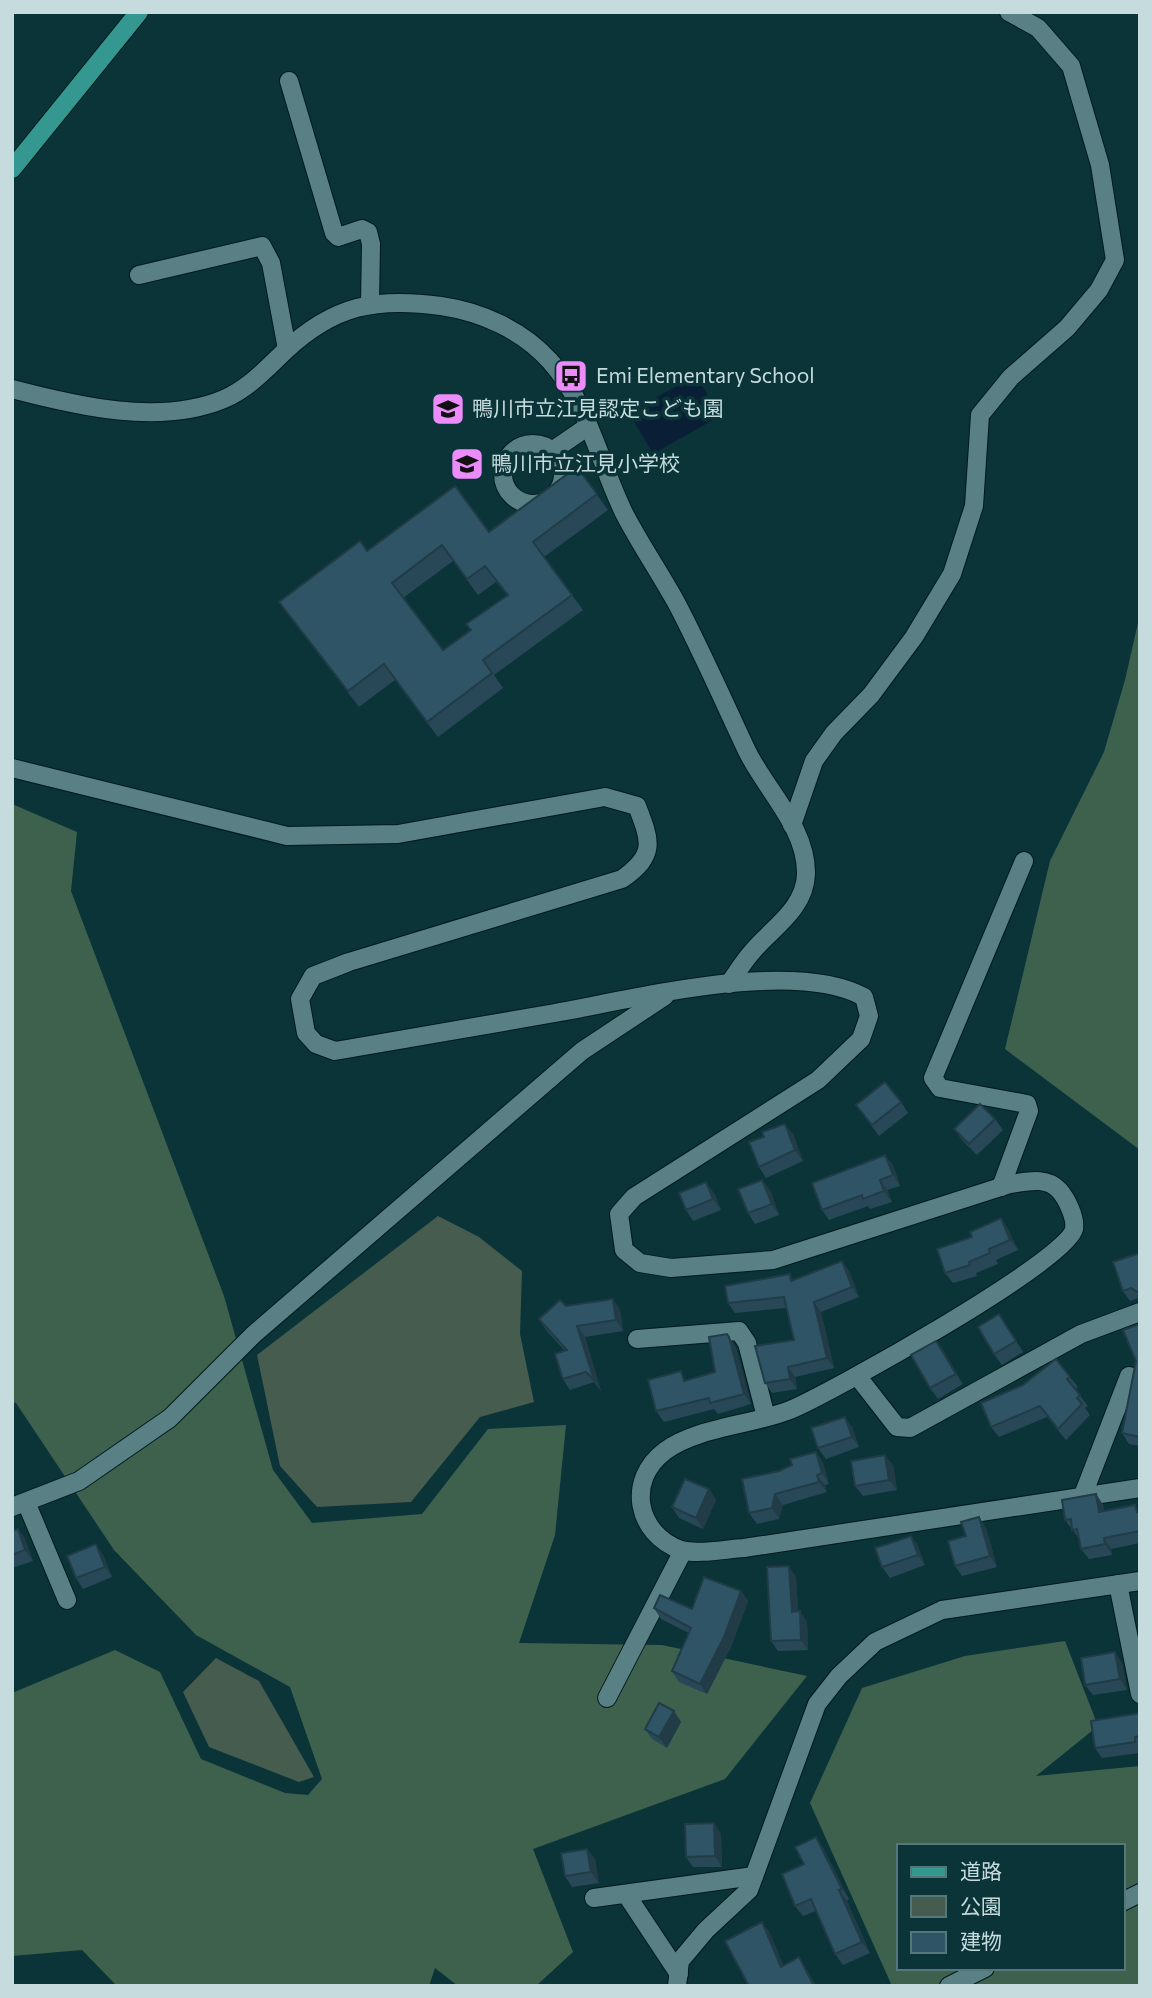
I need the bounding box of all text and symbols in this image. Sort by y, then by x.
bus stop icon: Emi Elementary School [552,357,590,395]
place label: Emi Elementary School [596,362,815,387]
school or university icon: 鴨川市立江見認定こども園 [429,390,467,428]
place label: 鴨川市立江見認定こども園 [472,395,724,420]
school or university icon: 鴨川市立江見小学校 [448,445,486,483]
place label: 鴨川市立江見小学校 [491,450,680,475]
legend [897,1844,1124,1970]
text: 道路 [960,1858,1002,1883]
text: 公園 [960,1893,1002,1918]
text: 建物 [960,1928,1002,1953]

